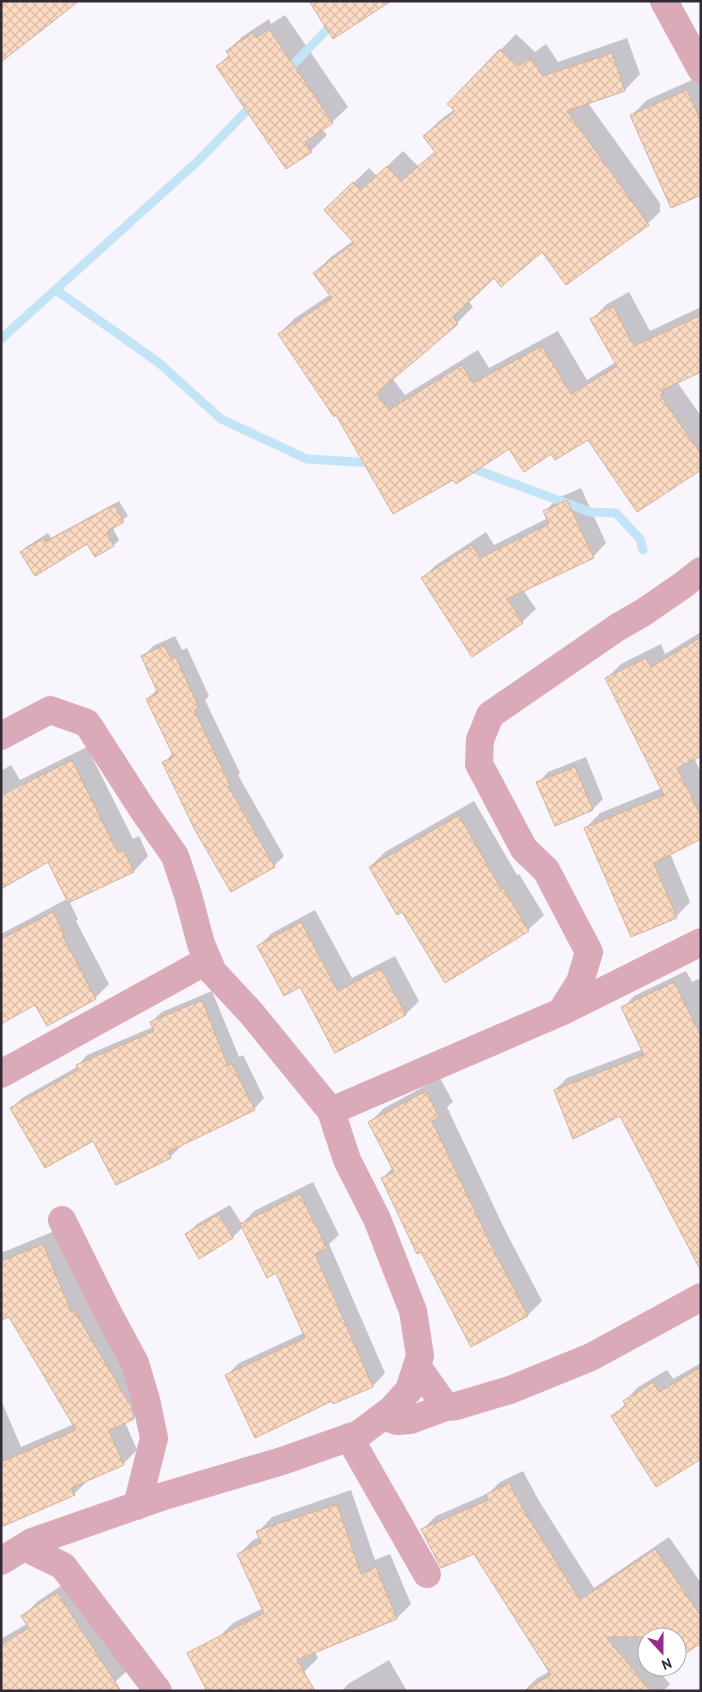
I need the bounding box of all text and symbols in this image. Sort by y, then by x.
north arrow [637,1627,687,1677]
text: N [659,1654,674,1674]

